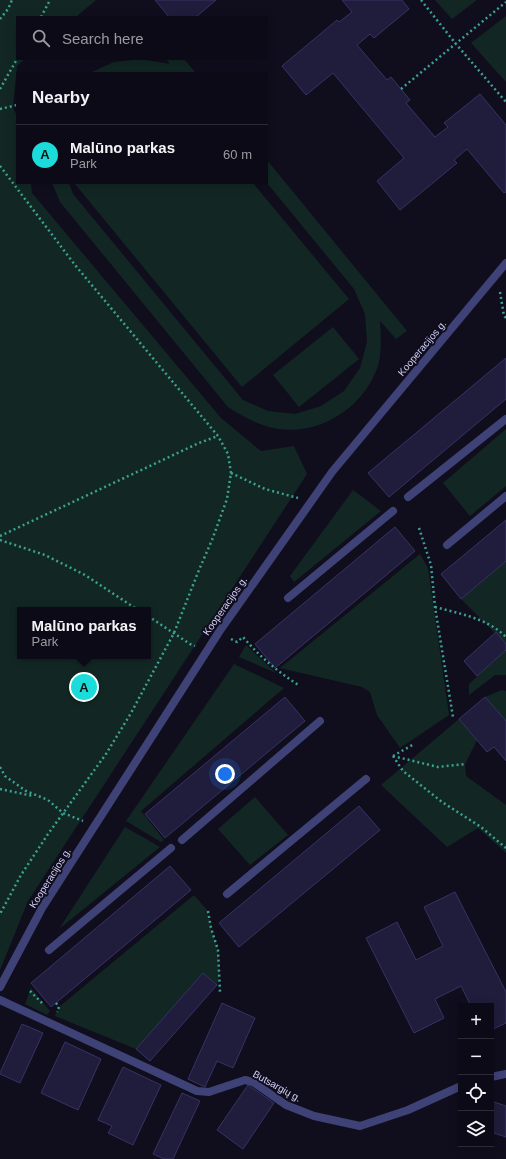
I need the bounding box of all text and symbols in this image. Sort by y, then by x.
search box [16,16,268,60]
icon: search [30,27,52,49]
text: Search here [62,30,144,47]
text: Nearby [32,88,90,107]
text: Malūno parkas [70,139,175,156]
text: A [40,147,50,162]
text: 60 m [223,147,252,162]
text: Park [70,156,97,171]
street label: Kooperacijos g. [396,318,448,378]
street label: Kooperacijos g. [201,575,249,637]
popup [17,607,151,659]
text: Malūno parkas [31,617,137,634]
text: Park [31,634,58,649]
pin: A [71,672,97,702]
your location [215,764,235,784]
street label: Kooperacijos g. [27,846,73,910]
map controls [458,1003,494,1147]
button: + [458,1003,494,1039]
button: − [458,1039,494,1075]
street label: Butsargių g. [251,1068,303,1104]
button: locate [458,1075,494,1111]
button: layers [458,1111,494,1147]

